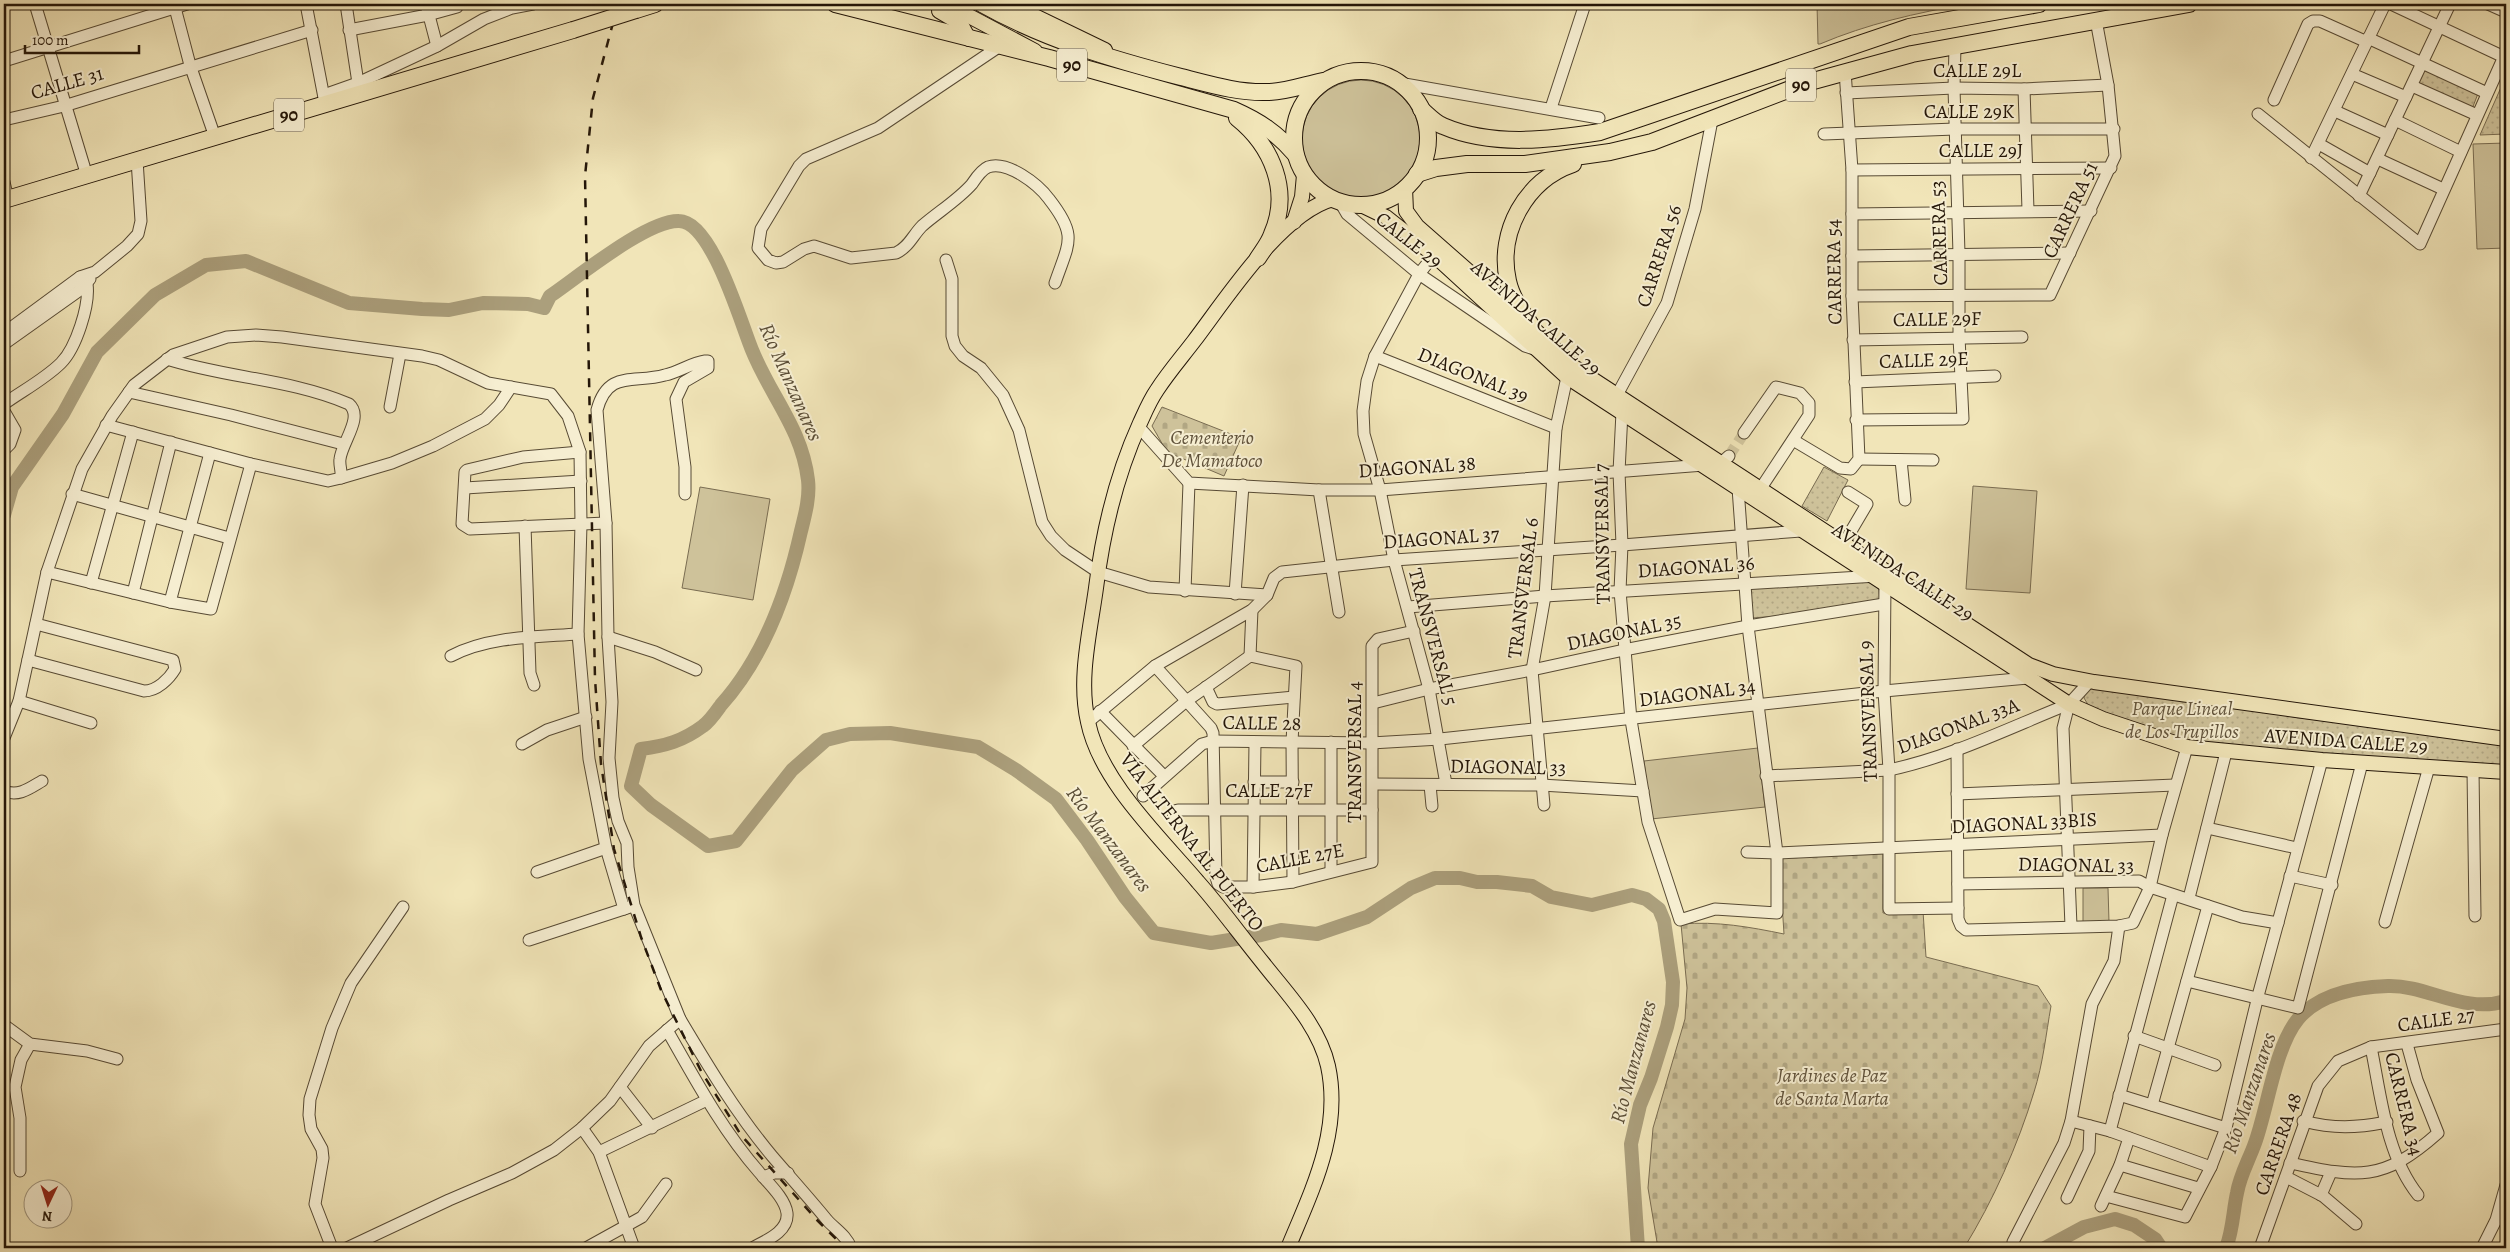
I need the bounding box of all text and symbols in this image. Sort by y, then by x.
scale bar [25,22,139,54]
text: 100 m [32,30,69,50]
road number: 90 [1057,48,1087,82]
street label: CALLE 29L [1933,57,2022,84]
street label: CALLE 31 [27,60,107,106]
road number: 90 [1786,68,1816,102]
road number: 90 [274,98,304,132]
street label: CALLE 29K [1924,98,2015,125]
street label: CALLE 29J [1939,137,2023,164]
street label: CARRERA 51 [2036,157,2104,263]
street label: CARRERA 53 [1924,180,1954,286]
street label: CARRERA 56 [1630,201,1688,311]
street label: CALLE 29 [1370,205,1448,275]
street label: CARRERA 54 [1820,219,1848,325]
street label: AVENIDA CALLE 29 [1464,253,1607,382]
street label: CALLE 29F [1893,305,1981,333]
water label: Río Manzanares [753,319,829,445]
street label: DIAGONAL 39 [1414,341,1532,409]
street label: CALLE 29E [1879,345,1969,375]
park label: Cementerio De Mamatoco [1161,424,1263,474]
street label: DIAGONAL 38 [1357,449,1477,485]
street label: TRANSVERSAL 7 [1587,463,1617,605]
street label: AVENIDA CALLE 29 [1826,515,1979,628]
street label: TRANSVERSAL 6 [1501,516,1545,660]
street label: DIAGONAL 37 [1382,520,1501,556]
street label: DIAGONAL 36 [1637,549,1755,585]
street label: TRANSVERSAL 5 [1402,565,1464,709]
street label: DIAGONAL 35 [1564,607,1684,657]
street label: TRANSVERSAL 9 [1852,640,1884,782]
street label: DIAGONAL 34 [1637,672,1757,714]
street label: TRANSVERSAL 4 [1341,681,1368,823]
street label: DIAGONAL 33A [1893,691,2023,761]
park label: Parque Lineal de Los Trupillos [2125,695,2239,745]
street label: CALLE 28 [1222,709,1302,737]
street label: AVENIDA CALLE 29 [2262,722,2429,760]
street label: VÍA ALTERNA AL PUERTO [1113,746,1270,937]
street label: DIAGONAL 33 [1450,752,1566,782]
street label: CALLE 27F [1225,777,1313,804]
water label: Río Manzanares [1060,780,1158,898]
street label: DIAGONAL 33BIS [1950,806,2098,840]
street label: CALLE 27E [1254,836,1346,880]
street label: DIAGONAL 33 [2018,850,2134,880]
water label: Río Manzanares [1603,997,1663,1127]
street label: CALLE 27 [2396,1001,2477,1039]
water label: Río Manzanares [2215,1029,2283,1157]
street label: CARRERA 34 [2378,1049,2430,1159]
park label: Jardines de Paz de Santa Marta [1775,1062,1889,1112]
street label: CARRERA 48 [2248,1089,2308,1199]
north arrow [22,1180,72,1230]
text: N [41,1207,53,1226]

